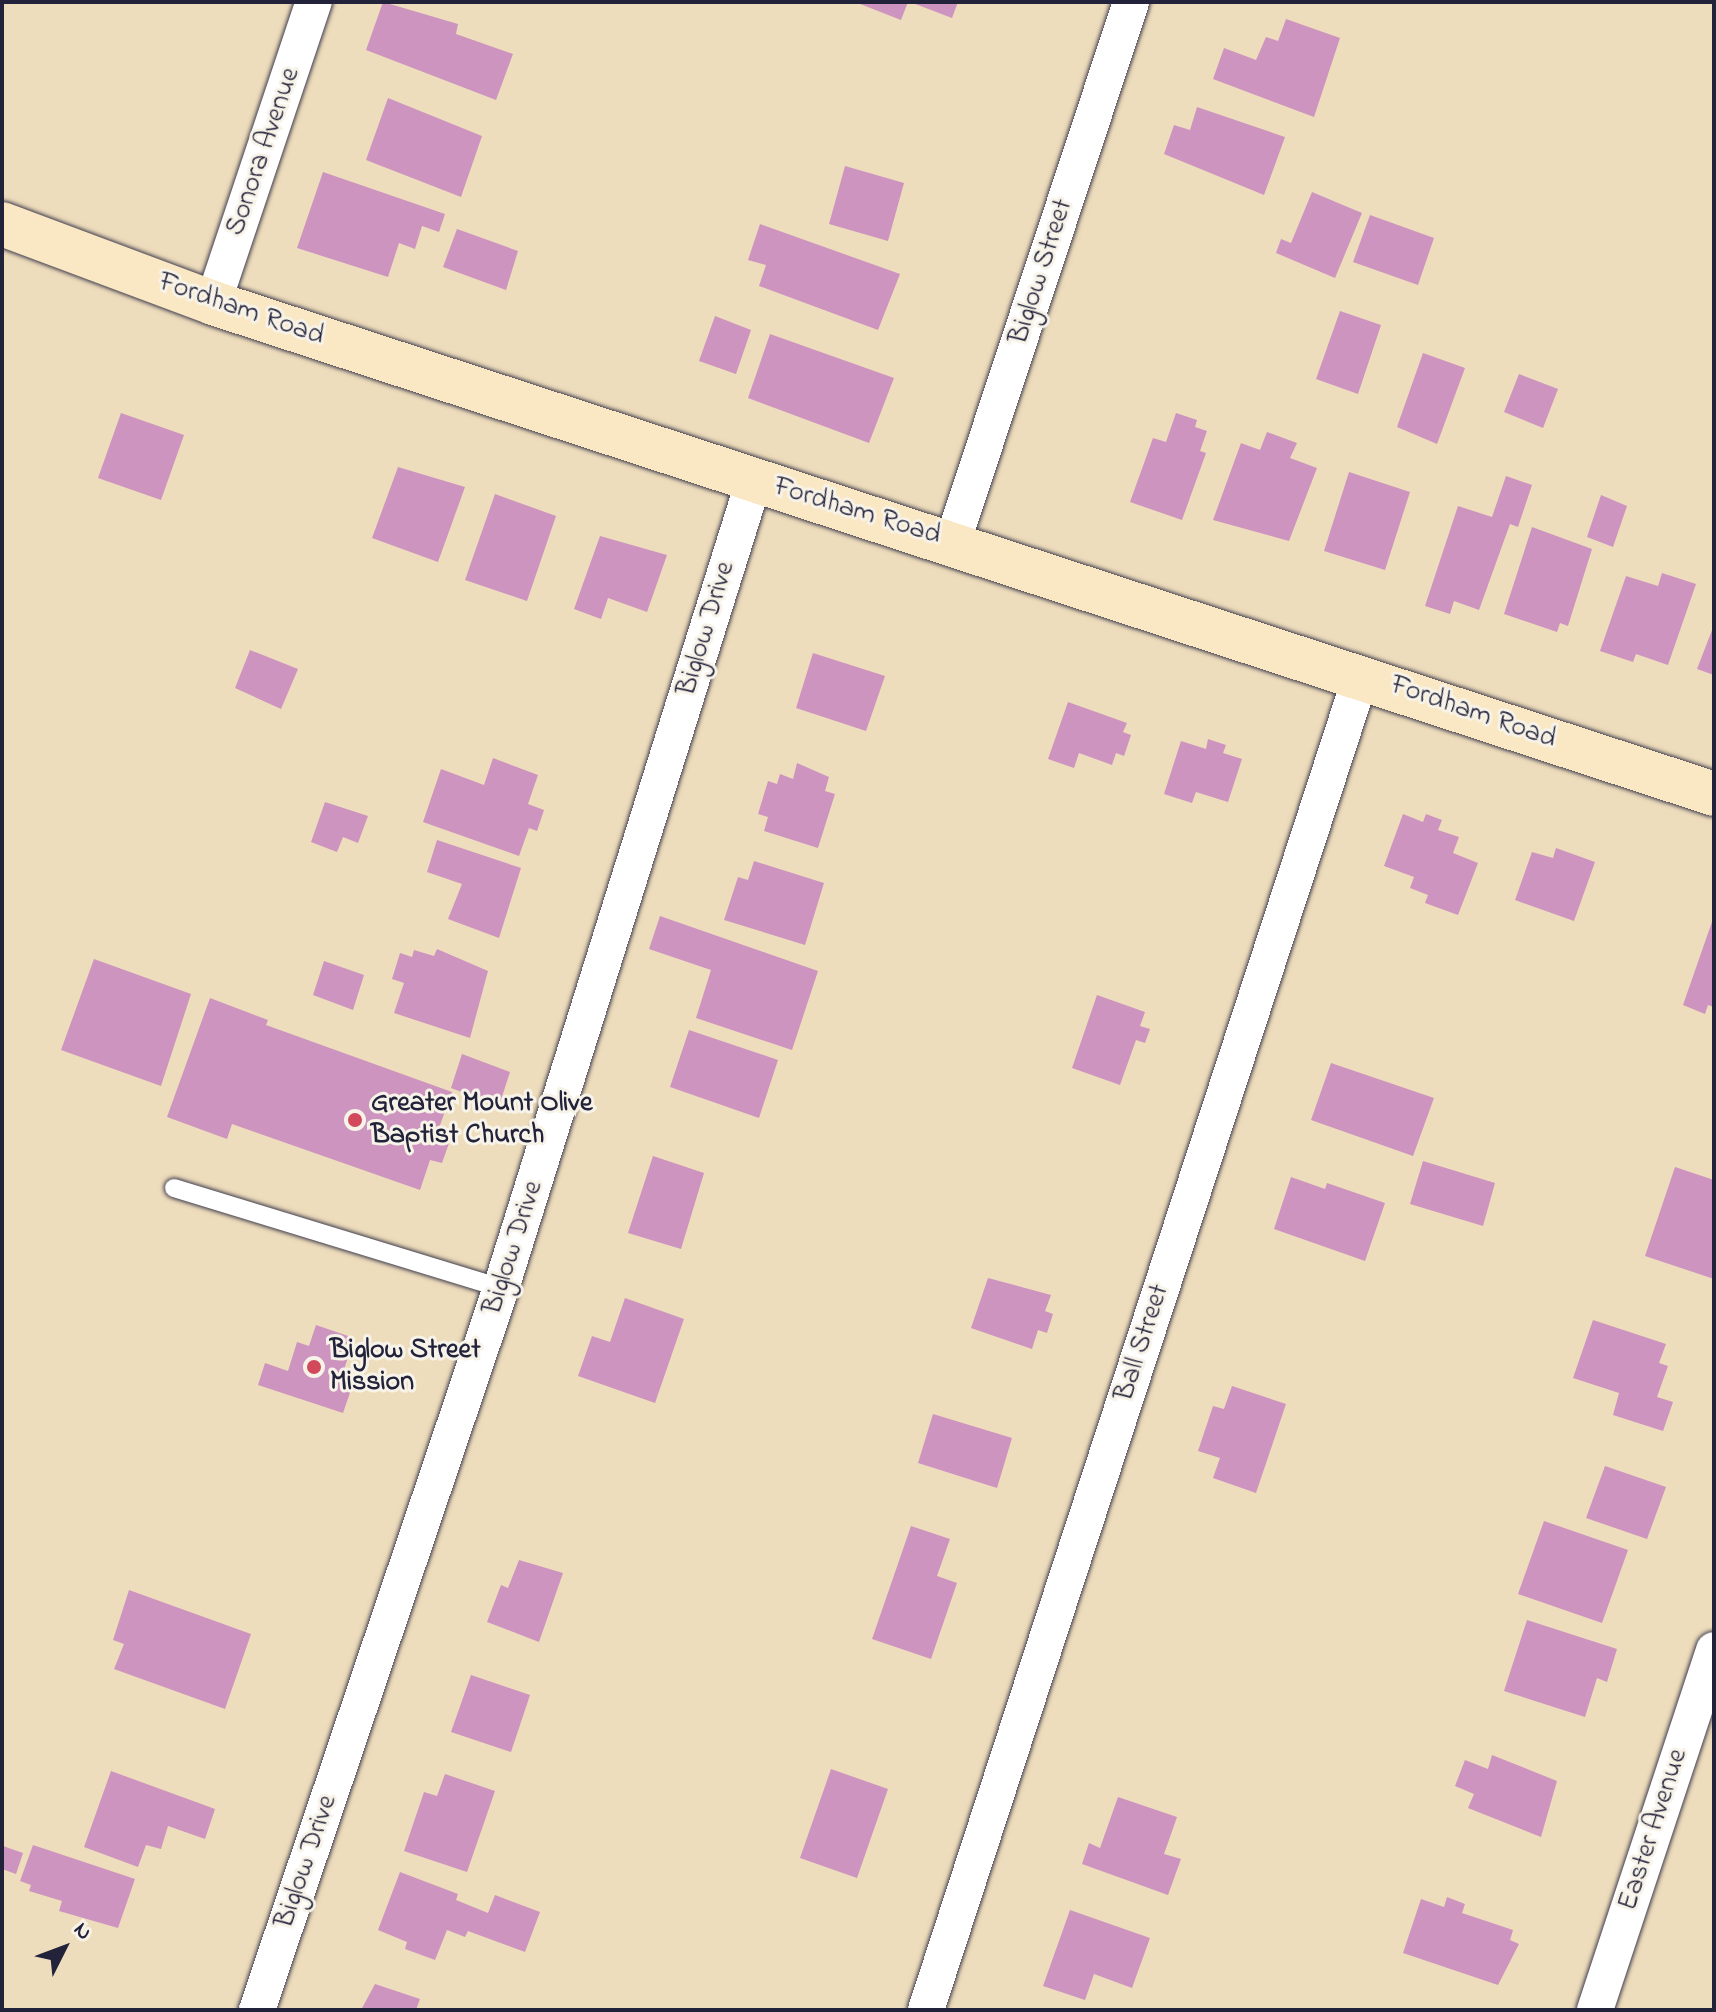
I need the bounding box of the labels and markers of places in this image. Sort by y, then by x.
place label: Greater Mount Olive Baptist Church [371,1087,593,1153]
marker: Greater Mount Olive Baptist Church [346,1111,364,1129]
place label: Biglow Street Mission [330,1334,481,1400]
marker: Biglow Street Mission [305,1358,323,1376]

